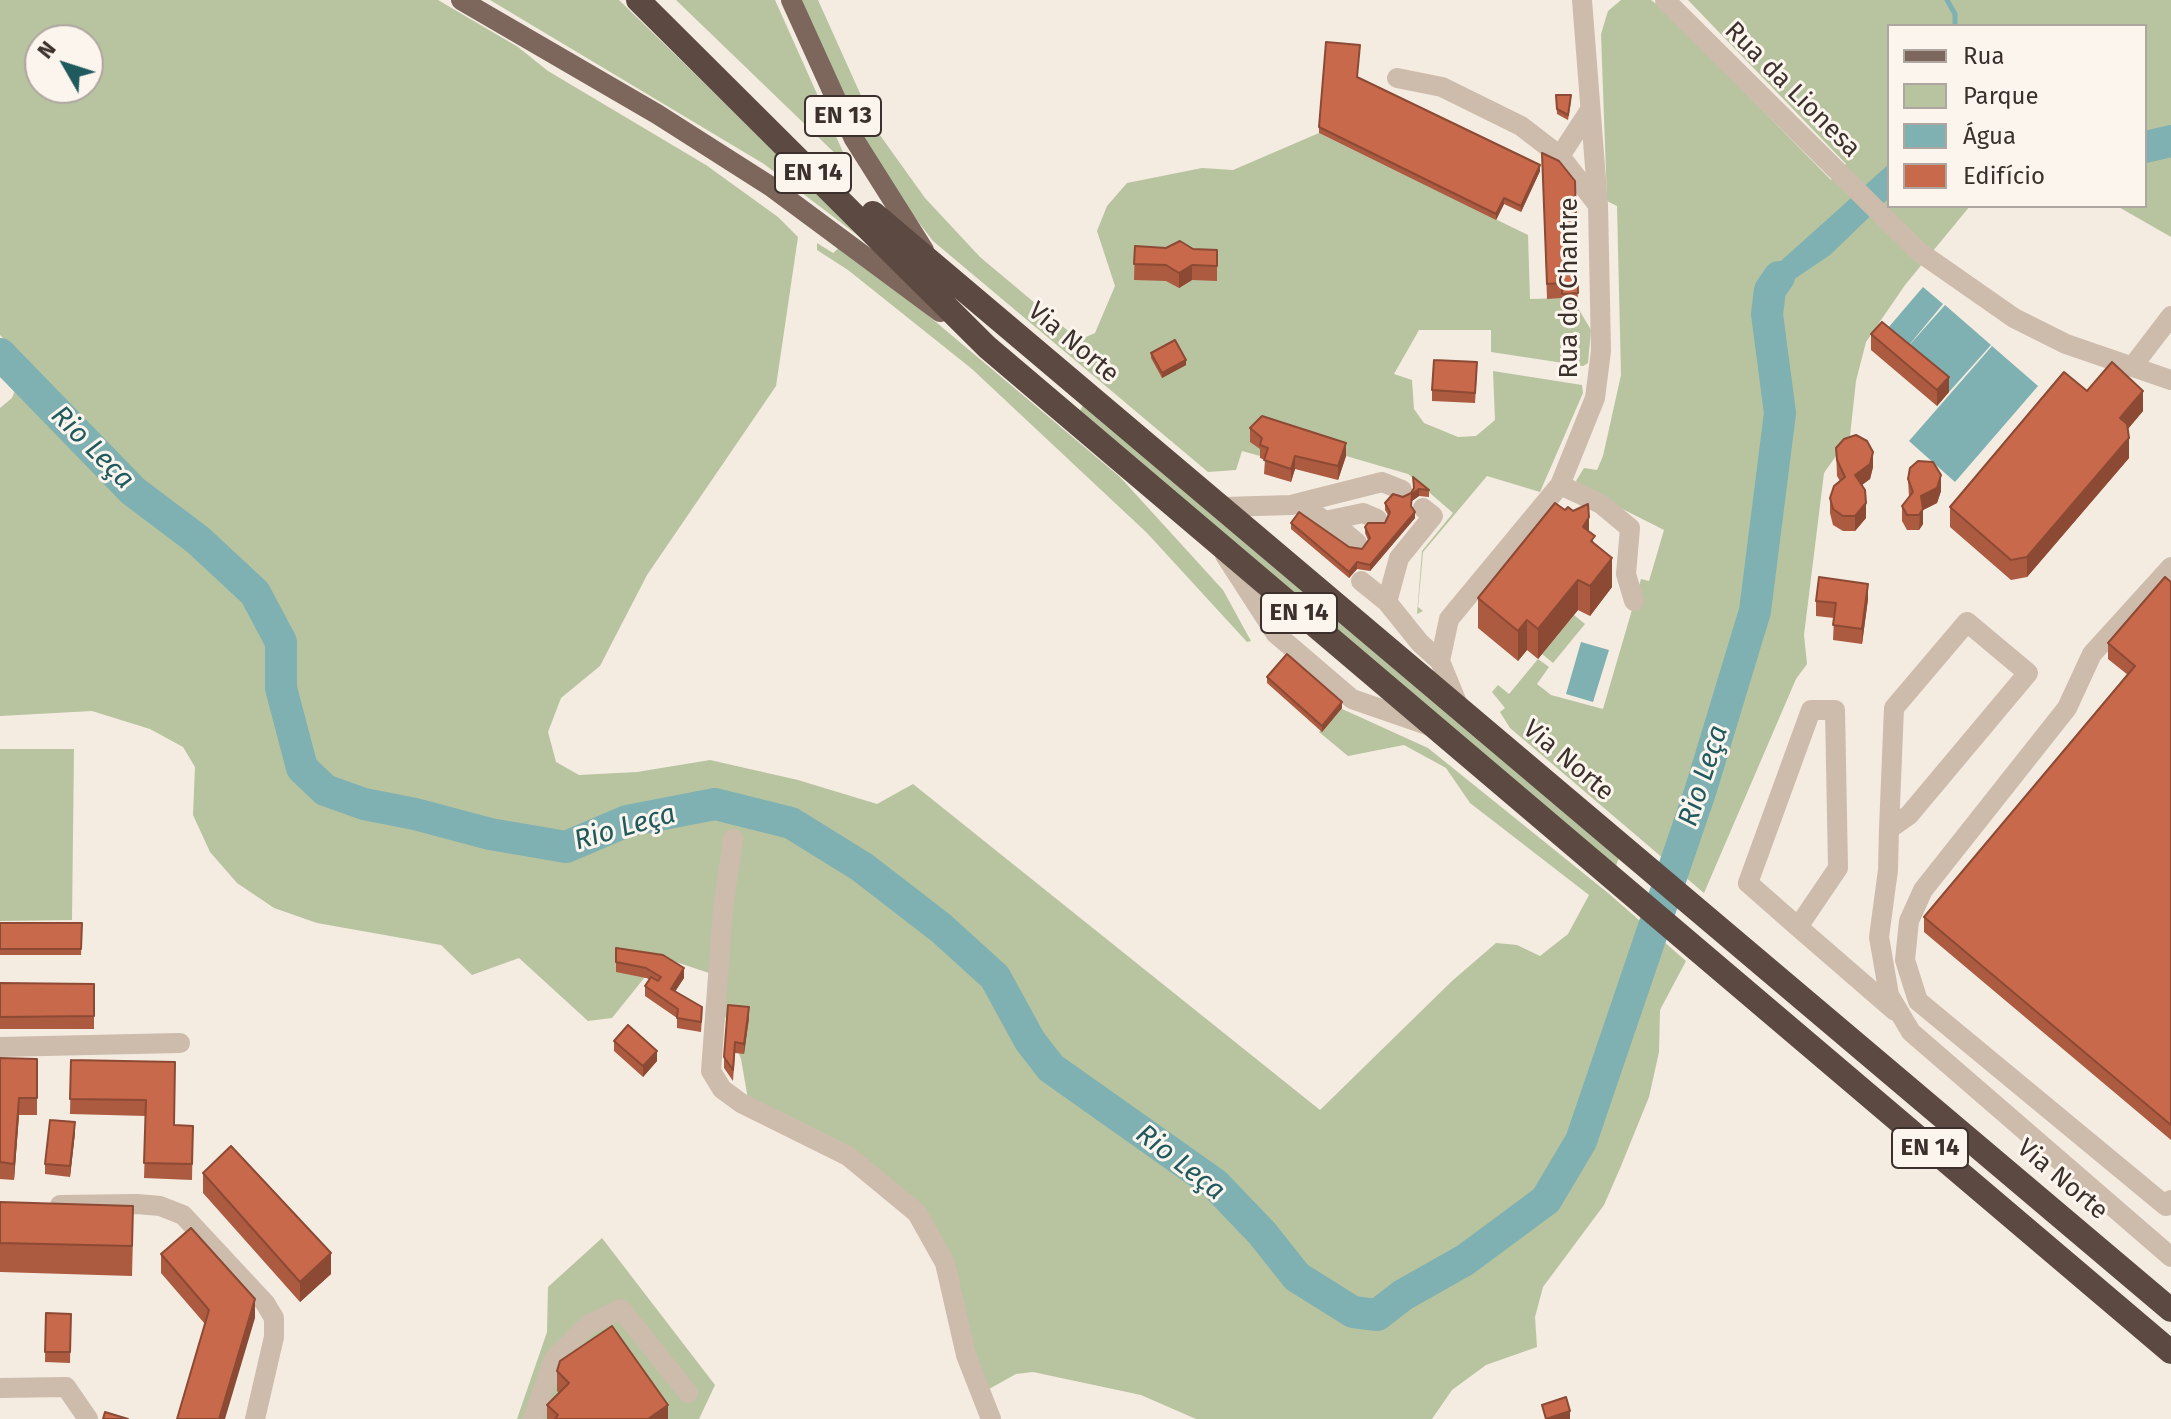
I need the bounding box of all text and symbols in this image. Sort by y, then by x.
street label: Rua da Lionesa [1718,16,1866,164]
north arrow [24,24,104,104]
legend [1887,24,2147,208]
text: N [31,36,62,64]
text: Rua [1963,42,2005,70]
text: Parque [1963,82,2039,110]
road number: EN 13 [805,96,881,136]
text: Água [1963,122,2016,150]
road number: EN 14 [775,153,851,193]
text: Edifício [1963,162,2045,190]
street label: Rua do Chantre [1554,197,1586,379]
street label: Via Norte [1021,296,1125,390]
water label: Rio Leça [43,399,141,497]
road number: EN 14 [1261,593,1337,633]
street label: Via Norte [1516,714,1620,808]
water label: Rio Leça [1672,721,1736,831]
water label: Rio Leça [570,798,680,858]
water label: Rio Leça [1129,1118,1231,1208]
road number: EN 14 [1892,1128,1968,1168]
street label: Via Norte [2010,1133,2114,1227]

